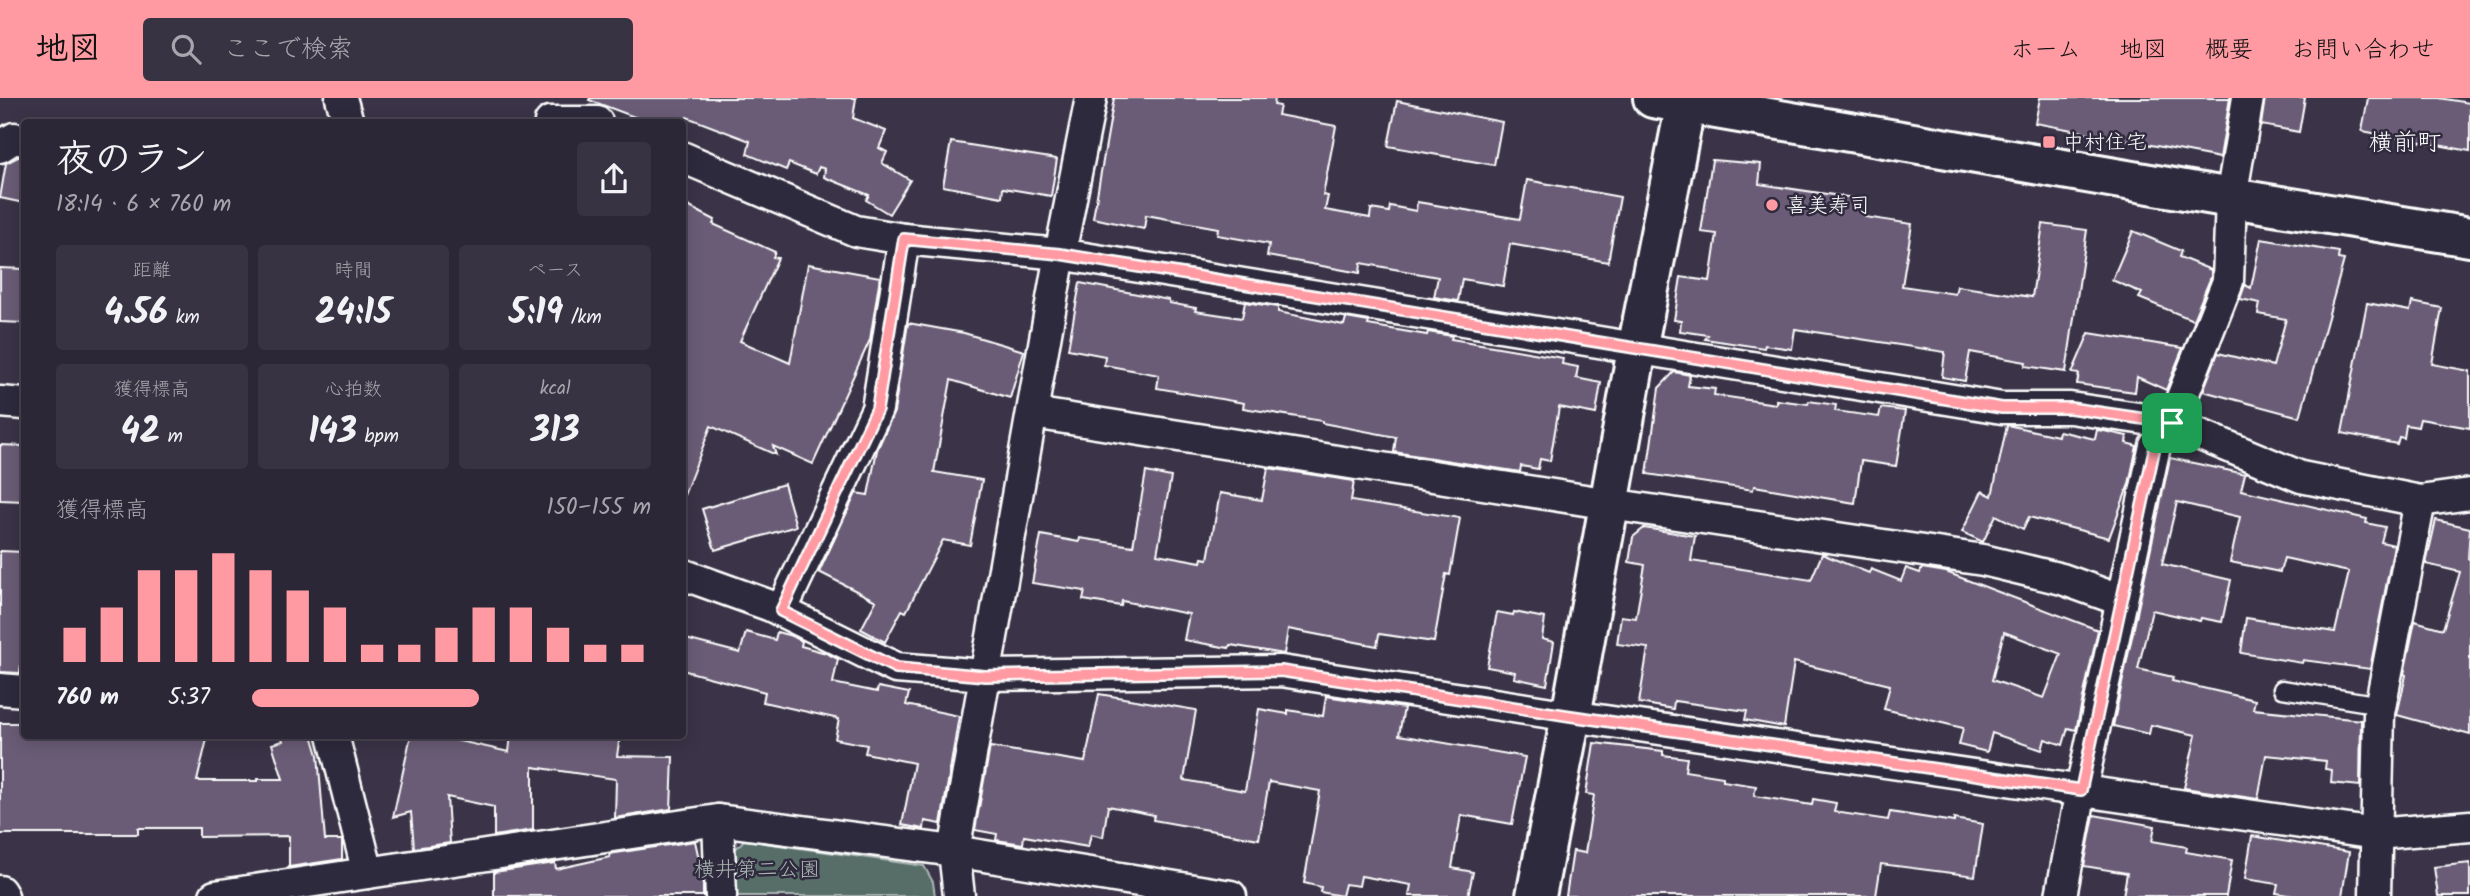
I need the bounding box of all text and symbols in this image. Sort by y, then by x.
search box [143,18,633,81]
text: 地図 [35,24,101,77]
text: ここで検索 [223,29,353,71]
icon: search [167,30,205,68]
text: ホーム [2010,31,2081,70]
text: 地図 [2119,31,2167,70]
text: 概要 [2205,31,2253,70]
text: お問い合わせ [2291,31,2435,70]
district label: 横前町 [2369,124,2441,163]
place label: 中村住宅 [2063,127,2147,160]
text: 夜のラン [56,131,208,191]
marker: 中村住宅 [2041,134,2057,150]
button: share [577,142,651,216]
text: 18:14 · 6 × 760 m [56,187,231,223]
place label: 喜美寿司 [1786,190,1870,223]
marker: 喜美寿司 [1764,197,1780,213]
text: 距離 [133,256,171,286]
text: 時間 [334,256,373,286]
text: ペース [527,256,583,286]
text: 4.56 [104,286,168,342]
text: 24:15 [315,286,392,342]
text: 5:19 [509,286,563,342]
text: km [168,303,200,333]
text: /km [563,303,602,333]
text: kcal [540,374,571,404]
text: 獲得標高 [114,375,190,405]
text: 心拍数 [325,375,382,405]
pin [2142,393,2202,453]
text: 313 [531,404,580,460]
icon: arrive [2153,404,2191,442]
text: 42 [121,405,160,461]
text: 143 [308,405,357,461]
text: m [160,422,183,452]
text: bpm [357,422,399,452]
text: 150–155 m [546,490,651,526]
text: 獲得標高 [56,493,148,529]
text: 760 m [56,680,119,716]
text: 5:37 [168,680,210,716]
park label: 横井第二公園 [694,854,820,887]

